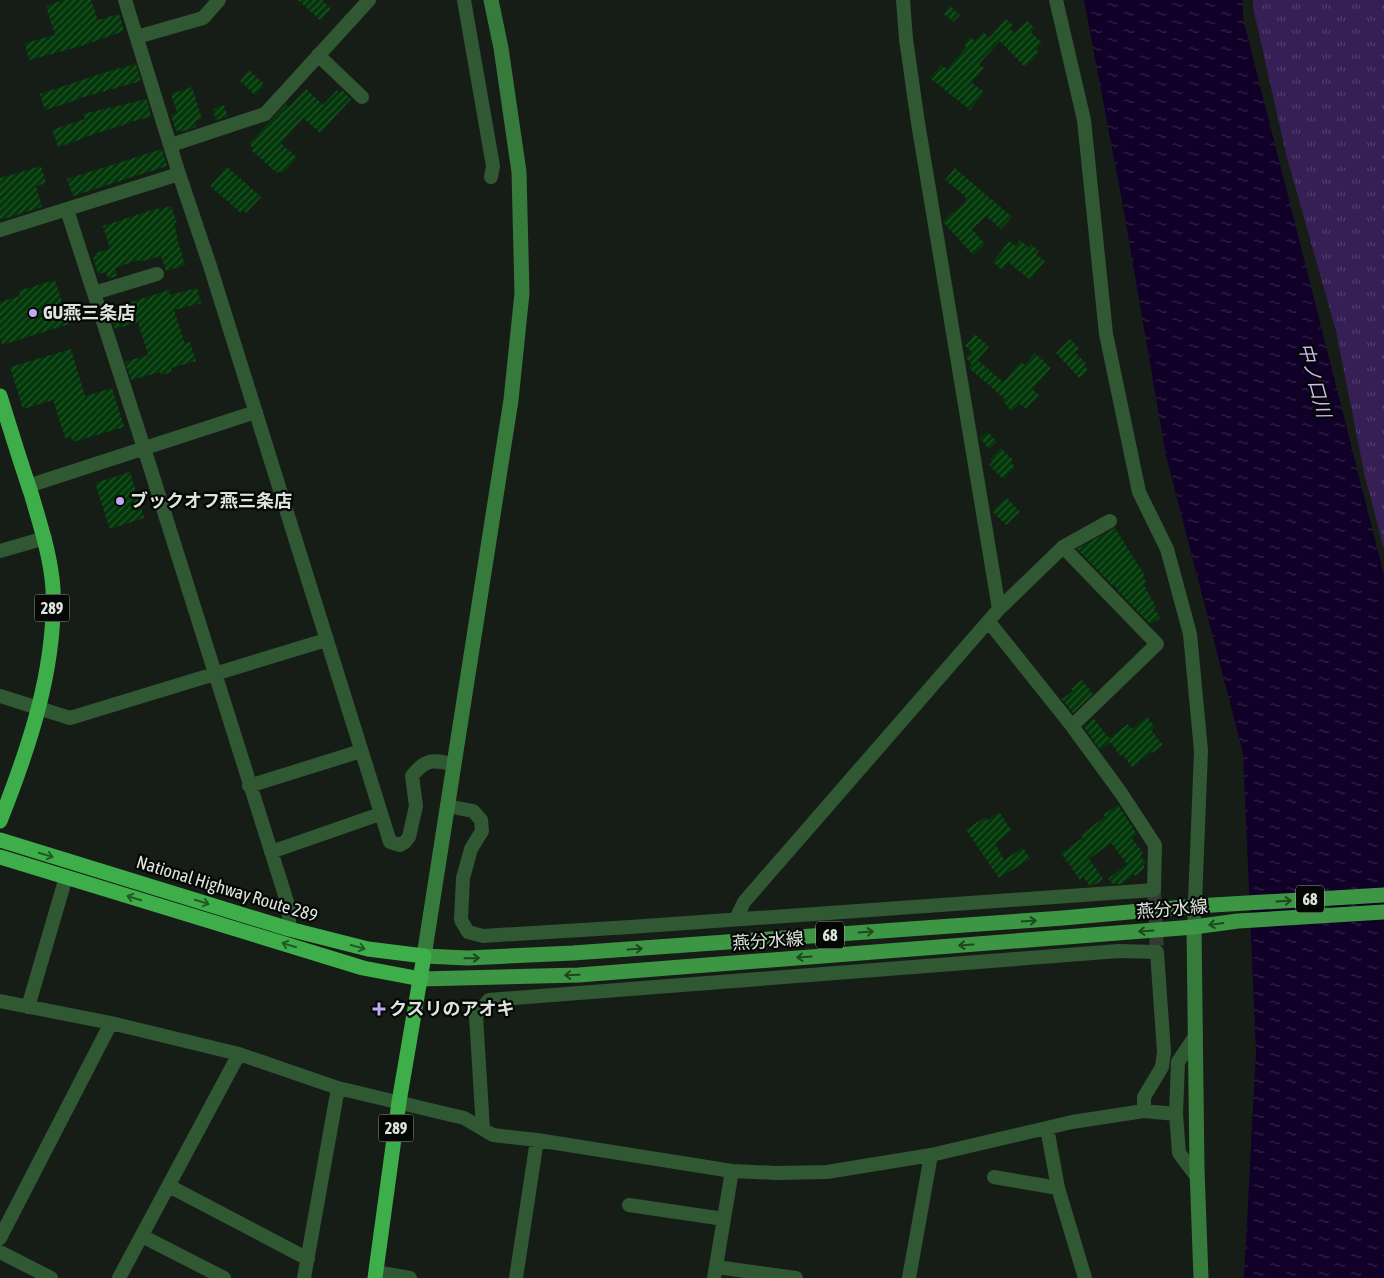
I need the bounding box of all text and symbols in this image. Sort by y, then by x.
place label: GU燕三条店 [43,302,135,323]
marker: GU燕三条店 [27,307,39,319]
water label: 中ノ口川 [1295,340,1336,421]
place label: ブックオフ燕三条店 [130,490,292,511]
marker: ブックオフ燕三条店 [114,495,126,507]
road number: 289 [34,594,70,622]
one-way arrow [38,850,54,860]
street label: National Highway Route 289 [134,851,320,926]
road number: 68 [1296,886,1324,912]
one-way arrow [126,892,142,902]
street label: 燕分水線 [1135,895,1209,922]
one-way arrow [1276,896,1292,906]
one-way arrow [193,898,209,908]
one-way arrow [1020,916,1036,925]
one-way arrow [1208,919,1224,929]
road number: 68 [816,922,844,948]
one-way arrow [1138,926,1154,935]
street label: 燕分水線 [731,928,805,953]
one-way arrow [858,928,874,937]
one-way arrow [282,940,298,949]
one-way arrow [959,940,975,949]
one-way arrow [350,942,366,952]
one-way arrow [626,944,642,953]
one-way arrow [464,953,480,962]
one-way arrow [797,953,813,962]
one-way arrow [565,970,581,980]
place label: クスリのアオキ [389,998,514,1019]
marker: クスリのアオキ [373,1003,385,1015]
road number: 289 [378,1114,414,1142]

